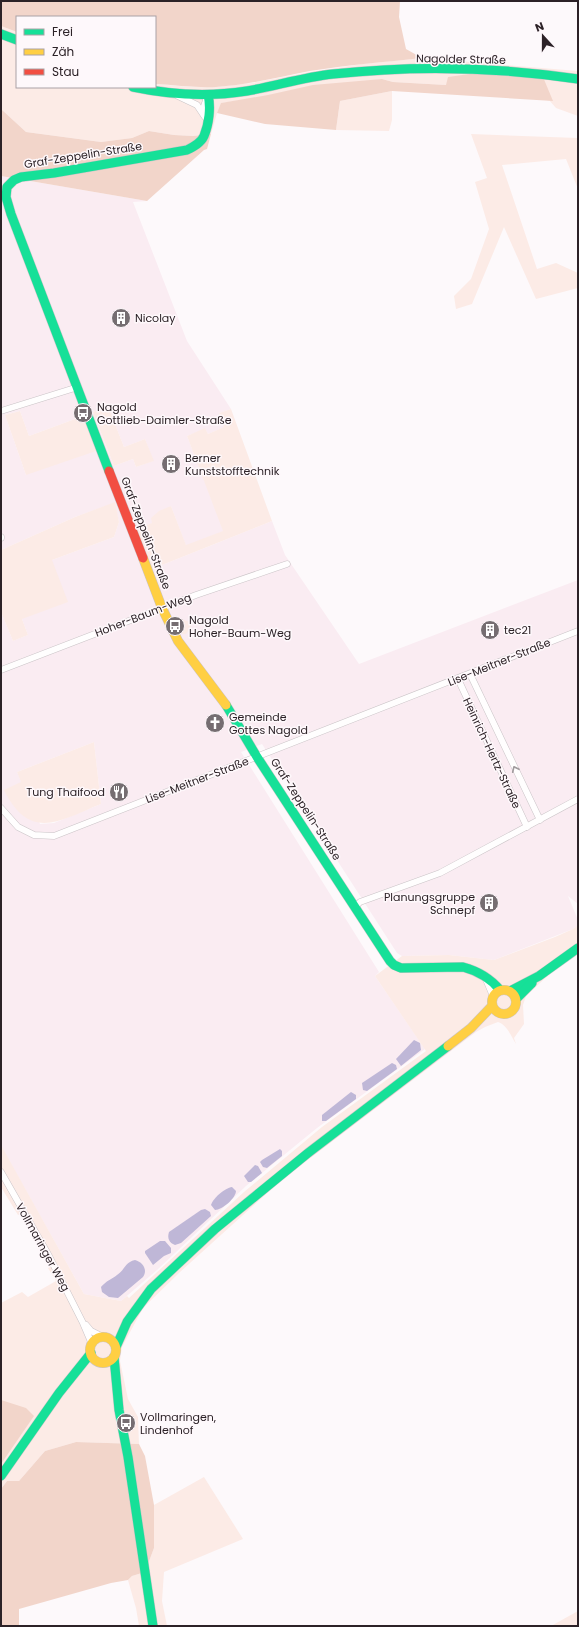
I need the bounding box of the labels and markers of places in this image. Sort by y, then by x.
building icon: Nicolay [110,307,132,329]
place label: Nicolay [135,310,176,326]
place label: Nagold Gottlieb-Daimler-Straße [97,399,232,428]
bus stop icon: Nagold Gottlieb-Daimler-Straße [72,402,94,424]
place label: Berner Kunststofftechnik [185,450,280,479]
building icon: Berner Kunststofftechnik [160,453,182,475]
place label: Nagold Hoher-Baum-Weg [189,612,291,641]
bus stop icon: Nagold Hoher-Baum-Weg [164,615,186,637]
building icon: tec21 [479,619,501,641]
place label: tec21 [504,622,531,638]
place label: Gemeinde Gottes Nagold [229,709,308,738]
church icon: Gemeinde Gottes Nagold [204,712,226,734]
restaurant icon: Tung Thaifood [108,781,130,803]
place label: Tung Thaifood [26,784,105,800]
place label: Planungsgruppe Schnepf [384,889,475,918]
building icon: Planungsgruppe Schnepf [478,892,500,914]
place label: Vollmaringen, Lindenhof [140,1409,216,1438]
bus stop icon: Vollmaringen, Lindenhof [115,1412,137,1434]

